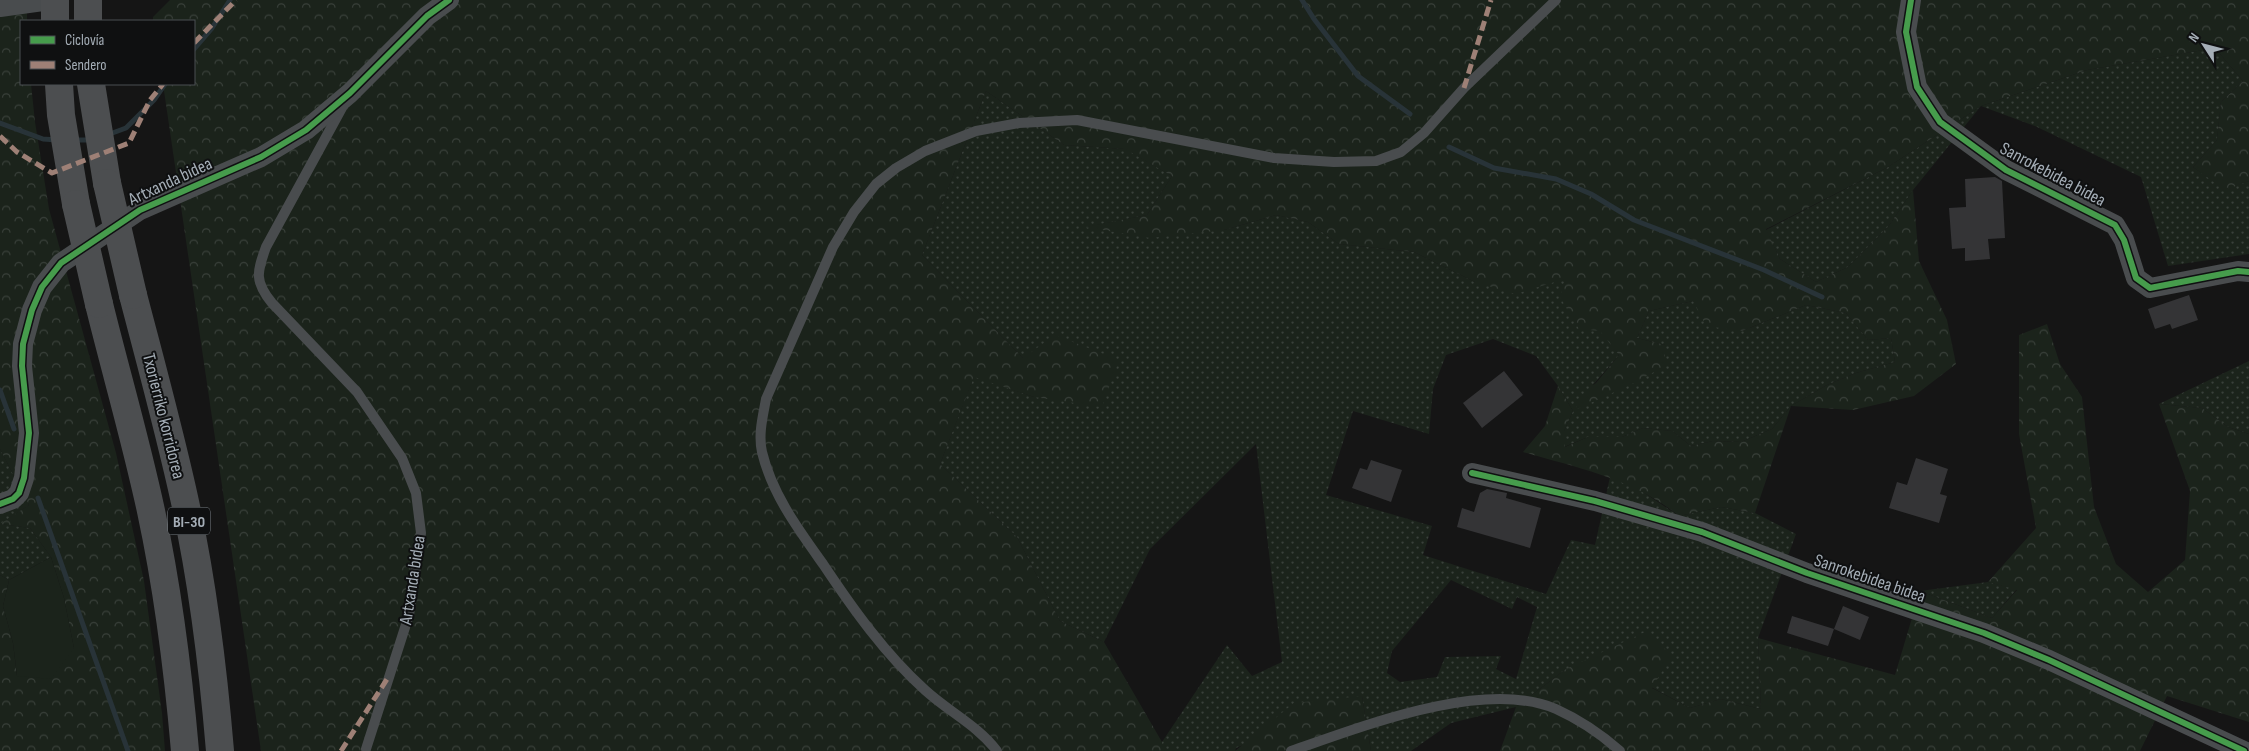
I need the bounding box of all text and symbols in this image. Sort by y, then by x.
legend [20,20,195,85]
north arrow [2179,20,2229,70]
text: N [2185,30,2203,46]
text: Ciclovía [65,31,105,50]
text: Sendero [65,56,106,75]
street label: Sanrokebidea bidea [1996,138,2109,211]
street label: Artxanda bidea [124,153,215,210]
street label: Txorierriko korridorea [138,351,189,481]
road number: BI-30 [168,508,210,534]
street label: Artxanda bidea [395,534,430,627]
street label: Sanrokebidea bidea [1811,550,1928,607]

